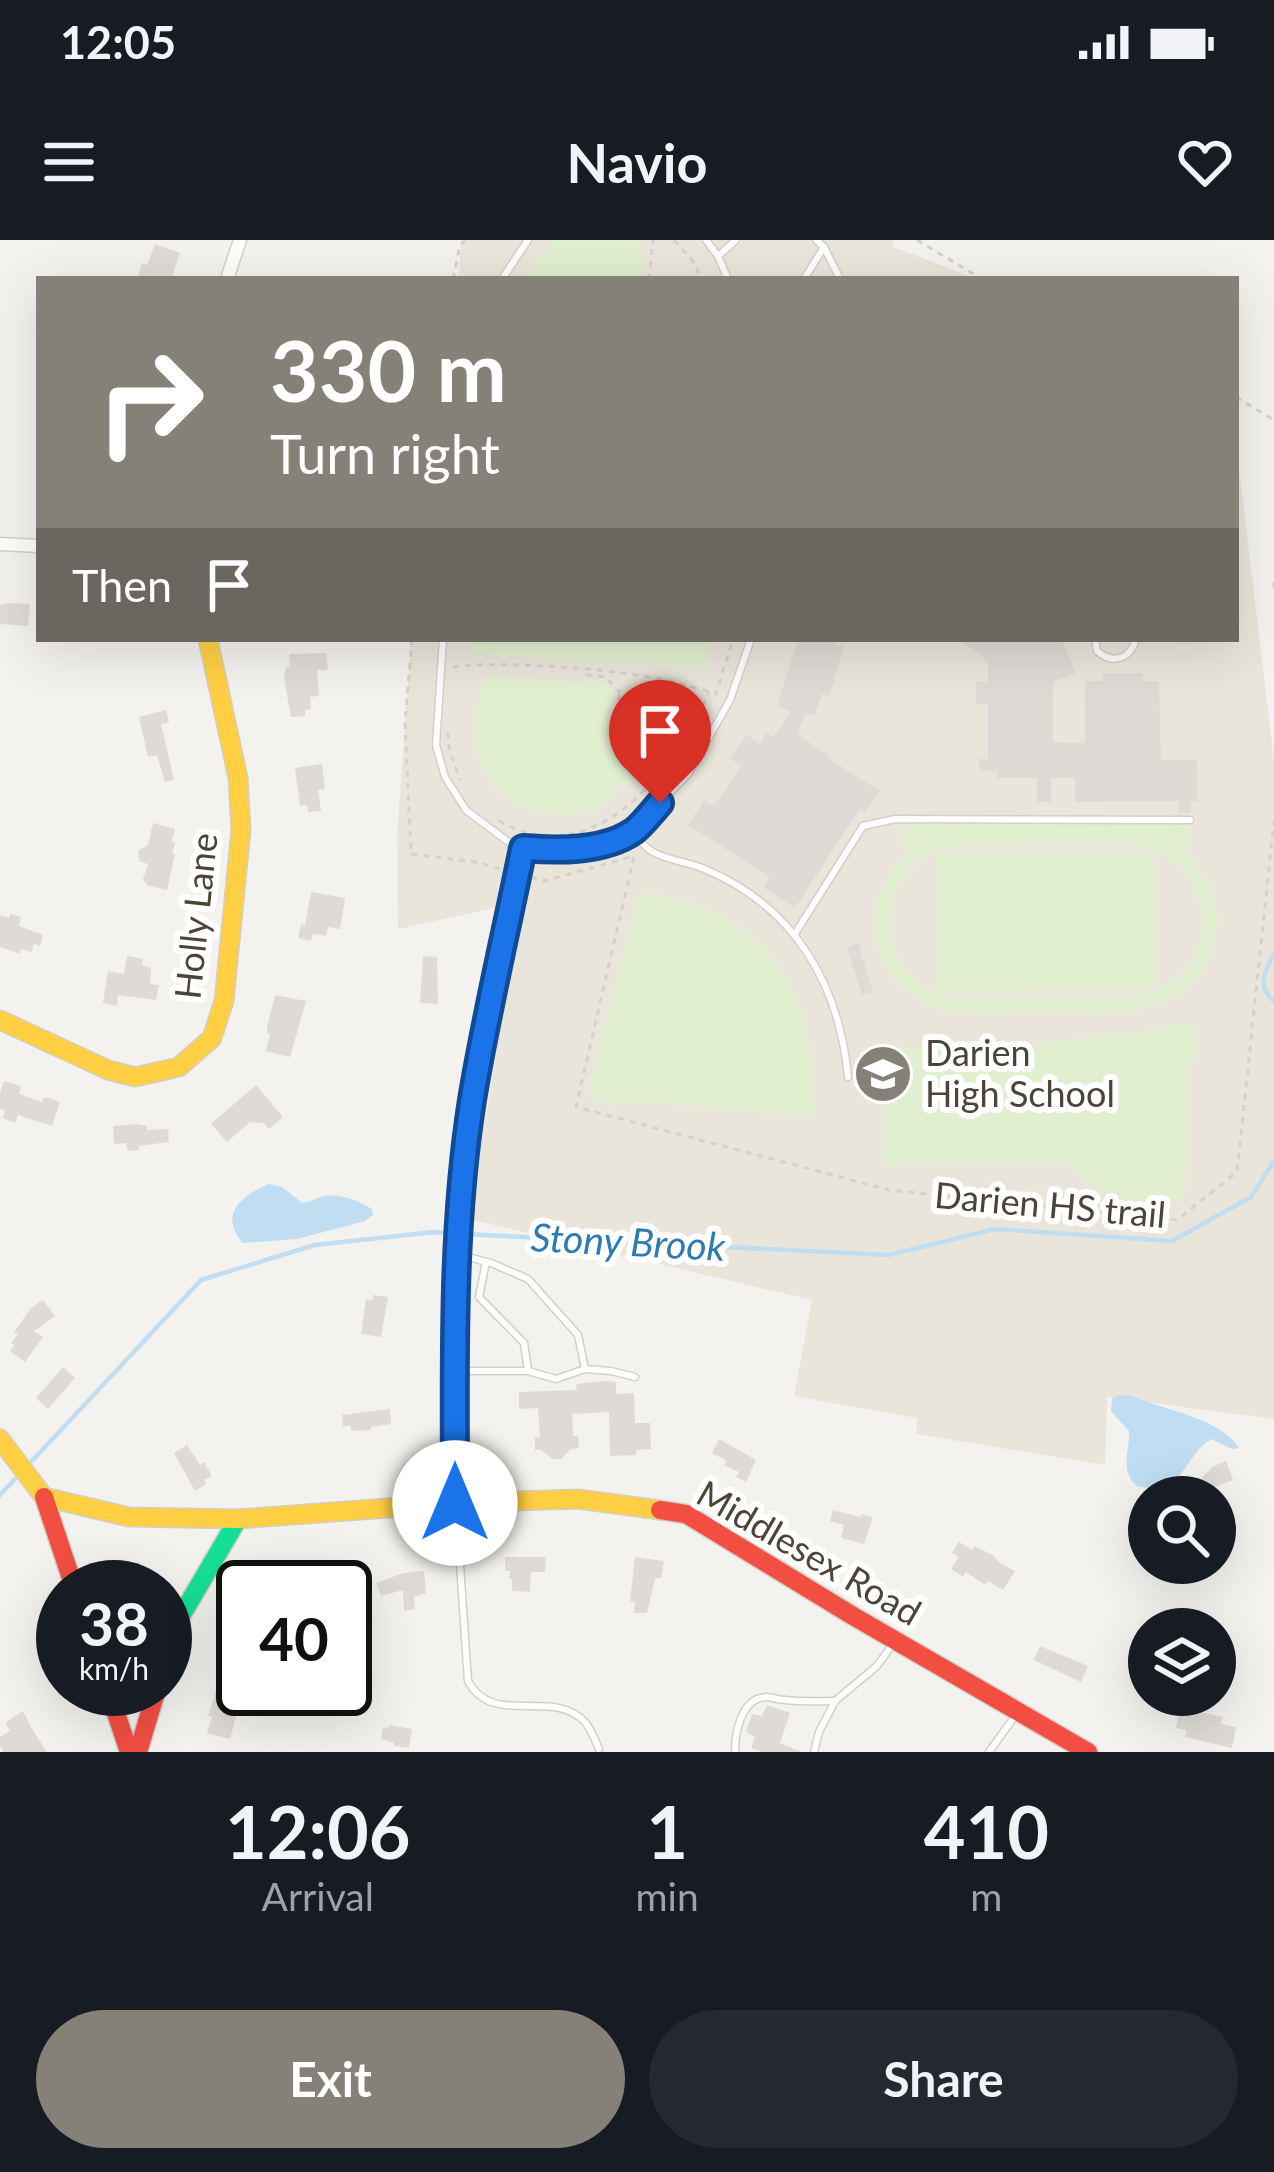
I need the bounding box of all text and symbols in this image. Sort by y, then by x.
text: 12:05 [60,15,176,69]
icon: menu [36,129,102,195]
icon: heart [1172,129,1238,195]
text: Navio [567,130,707,195]
text: 330 m [270,319,507,420]
icon: right [72,324,228,480]
text: Turn right [270,421,500,486]
icon: arrive [196,552,262,618]
text: Then [72,558,172,612]
pin [609,680,711,803]
icon: arrive [627,698,693,764]
street label: Holly Lane [164,831,226,1001]
place label: Darien High School [925,1030,1115,1115]
school or university icon: Darien High School [852,1043,914,1105]
street label: Darien HS trail [933,1172,1167,1236]
water label: Stony Brook [530,1213,727,1269]
position arrow [392,1440,518,1566]
street label: Middlesex Road [690,1470,929,1634]
map controls [1128,1476,1236,1716]
button: search [1128,1476,1236,1584]
speed limit sign: 40 [216,1560,372,1716]
text: 38 [79,1587,149,1659]
button: layers [1128,1608,1236,1716]
text: km/h [79,1650,149,1686]
text: 12:06 [225,1788,411,1874]
text: 1 [646,1788,688,1874]
text: 410 [924,1788,1049,1874]
text: Arrival [262,1873,374,1919]
text: min [636,1873,699,1919]
text: m [970,1873,1002,1919]
button: Exit [36,2010,625,2148]
button: Share [649,2010,1238,2148]

